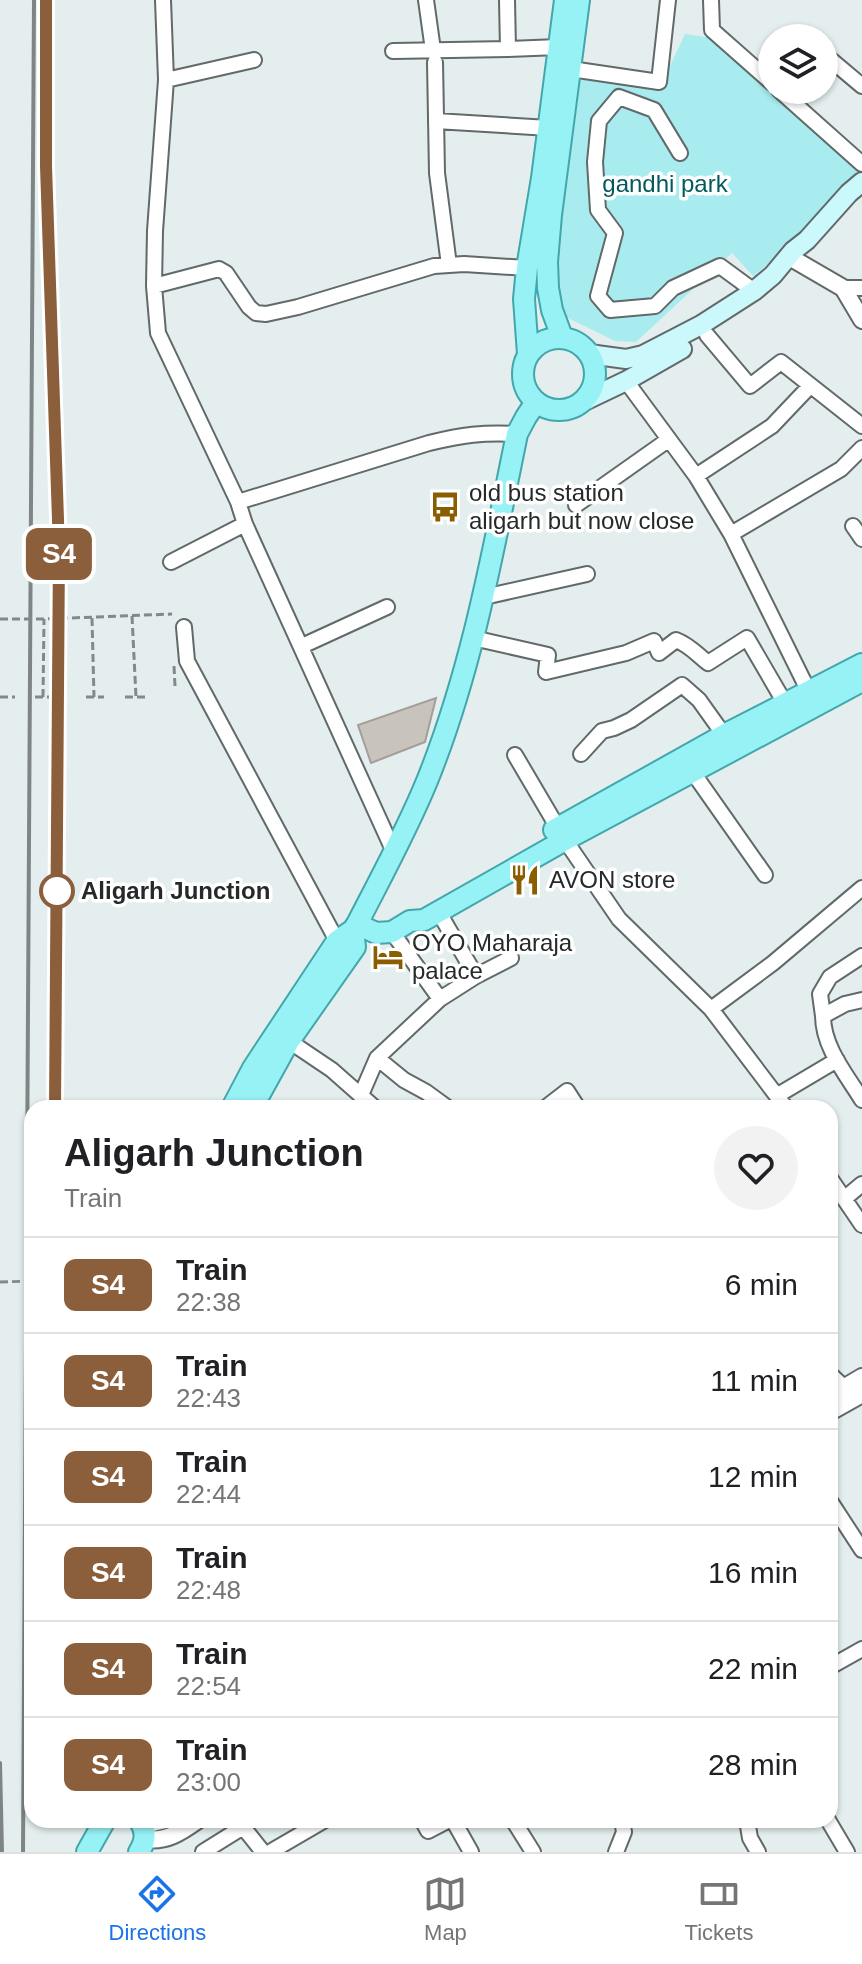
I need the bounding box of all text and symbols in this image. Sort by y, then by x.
map controls [758,24,838,104]
button: layers [758,24,838,104]
park label: gandhi park [602,170,729,197]
place label: old bus station aligarh but now close [469,479,694,534]
bus stop icon: old bus station aligarh but now close [428,490,462,524]
line badge: S4 [23,528,95,580]
text: S4 [42,538,76,569]
restaurant icon: AVON store [508,863,542,897]
place label: AVON store [549,866,675,893]
marker: Aligarh Junction [40,874,74,908]
place label: Aligarh Junction [81,877,270,904]
place label: OYO Maharaja palace [412,929,573,984]
hotel icon: OYO Maharaja palace [371,940,405,974]
button: heart [714,1126,798,1210]
text: Aligarh Junction [64,1132,364,1174]
text: Train [64,1183,122,1213]
text: Train [176,1253,248,1286]
text: 6 min [725,1268,798,1301]
text: S4 [91,1269,125,1300]
text: 22:38 [176,1287,241,1317]
text: Train [176,1349,248,1382]
text: 11 min [710,1364,798,1397]
text: S4 [91,1365,125,1396]
text: 22:43 [176,1383,241,1413]
text: Train [176,1445,248,1478]
text: 12 min [708,1460,798,1493]
text: S4 [91,1461,125,1492]
text: 22:44 [176,1479,241,1509]
text: Train [176,1541,248,1574]
text: 16 min [708,1556,798,1589]
text: S4 [91,1557,125,1588]
text: 22:48 [176,1575,241,1605]
text: Train [176,1637,248,1670]
text: 22 min [708,1652,798,1685]
text: S4 [91,1653,125,1684]
text: 22:54 [176,1671,241,1701]
text: Train [176,1733,248,1766]
text: 28 min [708,1748,798,1781]
text: S4 [91,1749,125,1780]
text: 23:00 [176,1767,241,1797]
tab: Directions [109,1872,206,1946]
tab: Map [423,1872,467,1946]
tab: Tickets [685,1872,753,1946]

